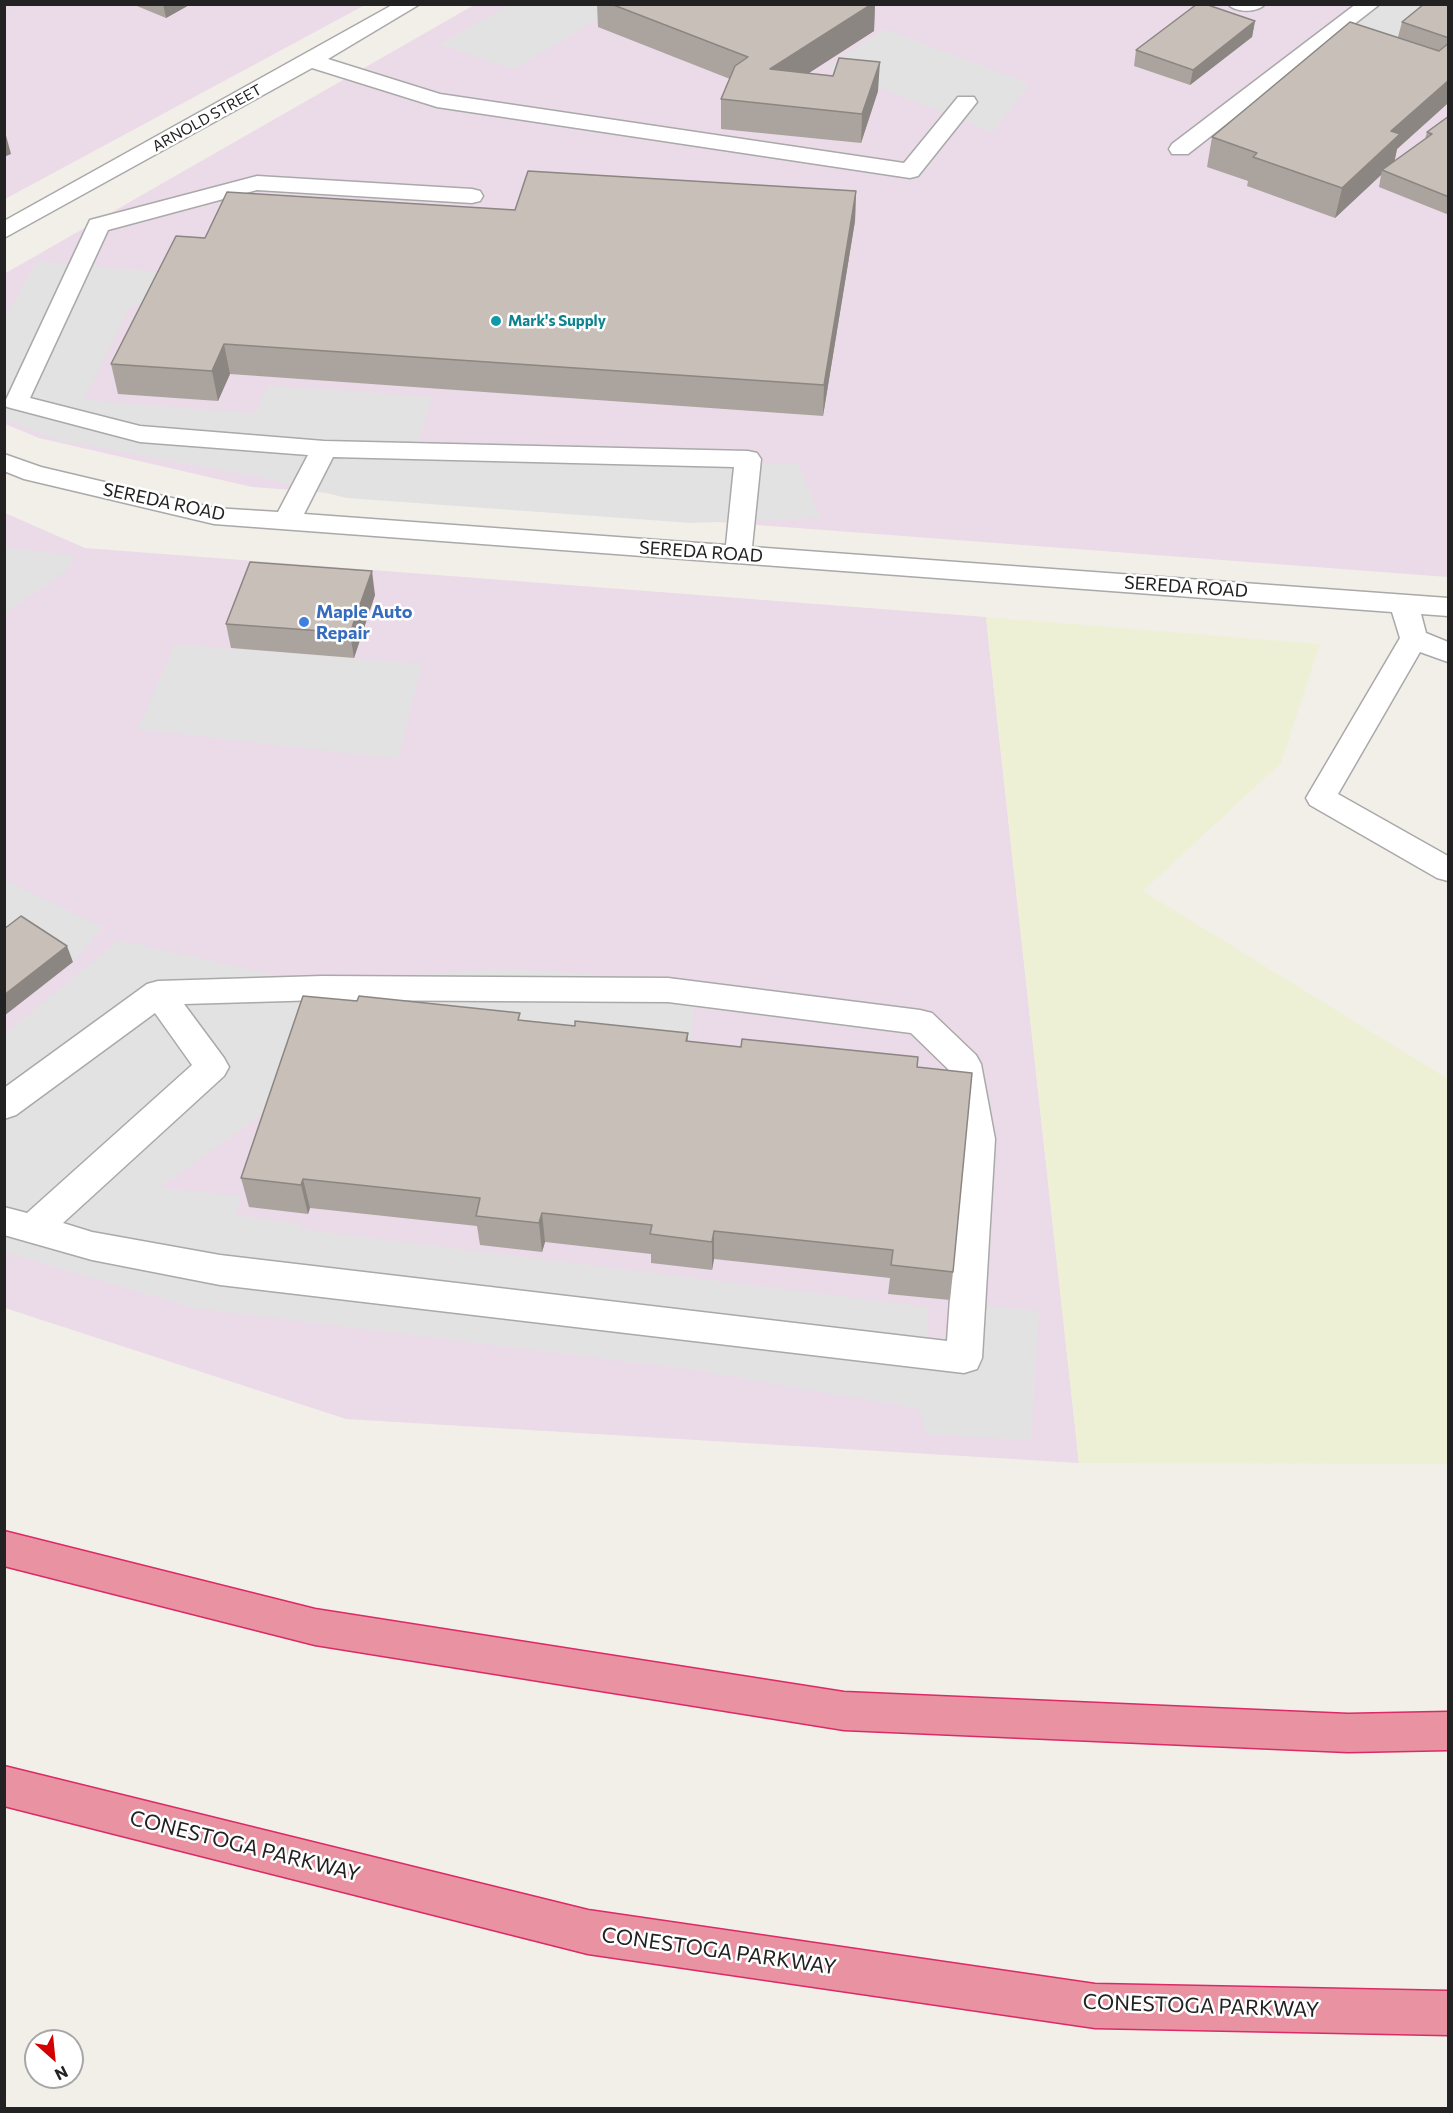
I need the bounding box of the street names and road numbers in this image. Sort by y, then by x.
street label: ARNOLD STREET [149,81,265,155]
street label: SEREDA ROAD [101,479,227,525]
street label: SEREDA ROAD [638,537,764,567]
street label: SEREDA ROAD [1123,572,1249,602]
street label: CONESTOGA PARKWAY [127,1805,363,1887]
street label: CONESTOGA PARKWAY [600,1922,838,1980]
street label: CONESTOGA PARKWAY [1082,1989,1320,2023]

